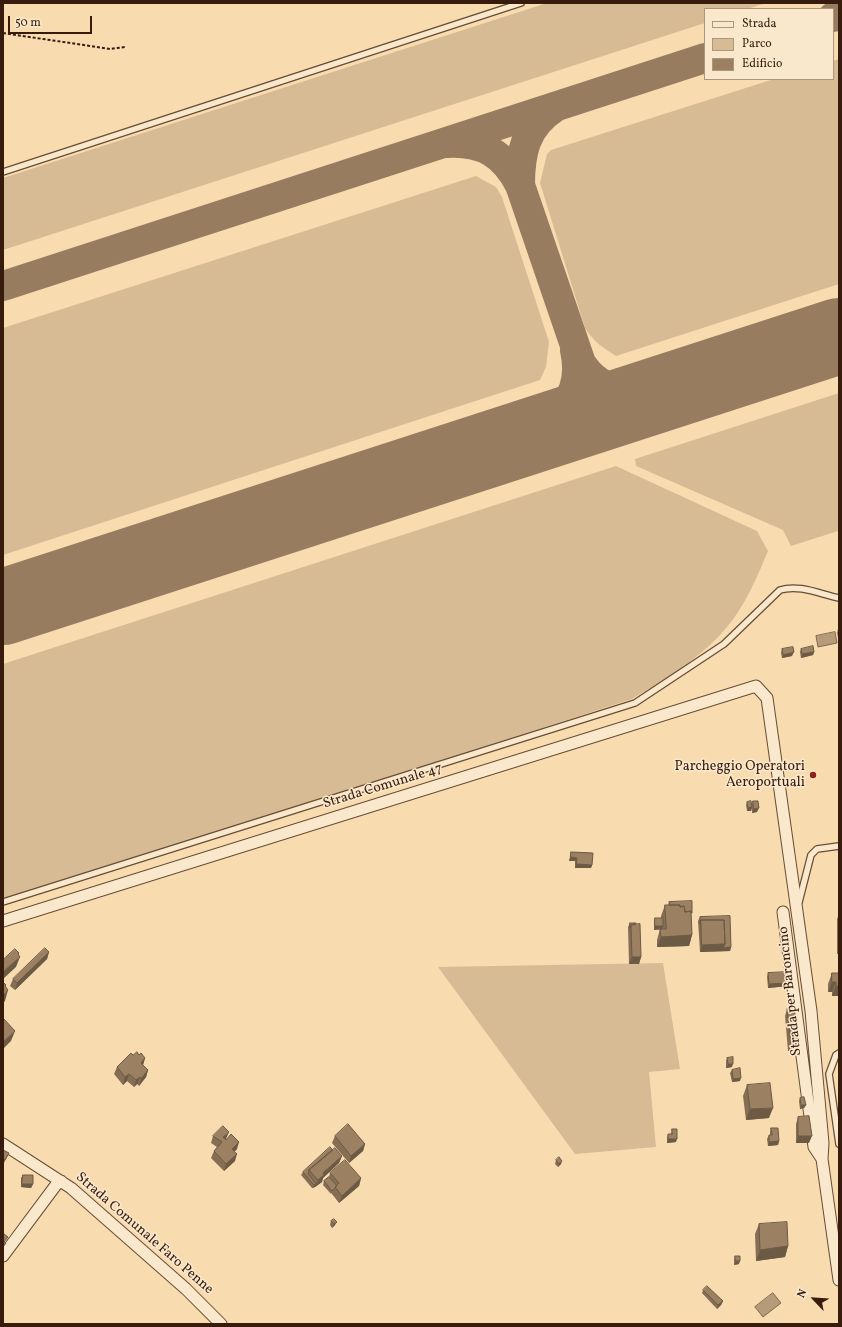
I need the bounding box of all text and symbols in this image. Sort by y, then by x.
scale bar [10,8,94,34]
legend [704,8,834,80]
text: 50 m [15,15,41,31]
text: Strada [742,16,777,32]
text: Parco [742,36,772,52]
text: Edificio [742,56,782,72]
place label: Parcheggio Operatori Aeroportuali [675,759,805,792]
street label: Strada Comunale 47 [321,761,445,813]
marker: Parcheggio Operatori Aeroportuali [808,770,818,780]
street label: Strada per Baroncino [776,925,806,1057]
street label: Strada Comunale Faro Penne [72,1170,216,1298]
north arrow [794,1279,834,1319]
text: N [794,1287,811,1301]

